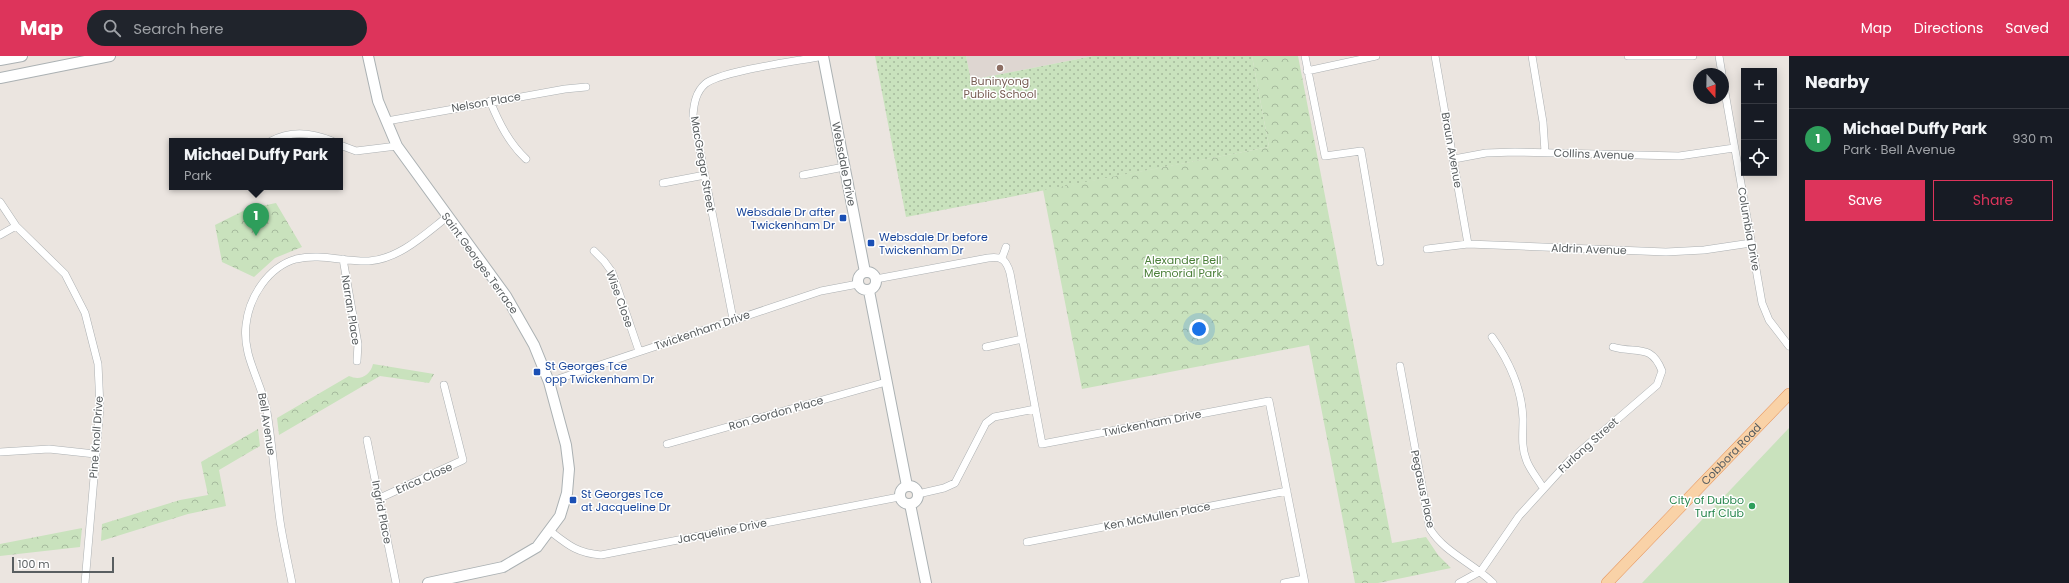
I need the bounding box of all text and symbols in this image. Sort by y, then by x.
search box [87,10,367,46]
text: Map [20,15,63,42]
icon: search [101,17,123,39]
text: Search here [133,18,224,39]
text: Map [1861,18,1892,38]
text: Directions [1914,18,1983,38]
text: Saved [2005,18,2049,38]
marker: Buninyong Public School [995,63,1005,73]
north arrow [1693,68,1729,104]
map controls [1741,68,1777,176]
button: + [1741,68,1777,104]
text: Nearby [1805,70,1869,94]
place label: Buninyong Public School [964,73,1036,102]
street label: Nelson Place [450,88,522,116]
button: − [1741,104,1777,140]
street label: Braun Avenue [1437,111,1467,189]
street label: MacGregor Street [687,115,719,213]
text: Michael Duffy Park [1843,118,1987,139]
street label: Websdale Drive [828,120,860,208]
text: 1 [1816,129,1820,148]
text: 930 m [2012,129,2053,148]
popup [169,138,343,190]
button: locate [1741,140,1777,176]
text: Park · Bell Avenue [1843,140,1955,159]
text: Michael Duffy Park [184,144,328,165]
street label: Collins Avenue [1553,145,1635,163]
text: Park [184,166,212,185]
button: Save [1805,180,1925,221]
button: Share [1933,180,2053,221]
street label: Columbia Drive [1734,186,1764,272]
pin: 1 [243,203,269,236]
place label: Websdale Dr after Twickenham Dr [736,204,835,233]
street label: Saint Georges Terrace [438,209,522,317]
marker: Websdale Dr after Twickenham Dr [838,213,848,223]
place label: Websdale Dr before Twickenham Dr [879,229,988,258]
marker: Websdale Dr before Twickenham Dr [866,238,876,248]
street label: Aldrin Avenue [1551,240,1627,258]
park label: Alexander Bell Memorial Park [1144,252,1222,281]
street label: Wise Close [602,268,638,330]
street label: Narran Place [338,274,364,346]
street label: Twickenham Drive [652,306,752,354]
your location [1189,319,1209,339]
place label: St Georges Tce opp Twickenham Dr [545,358,654,387]
marker: St Georges Tce opp Twickenham Dr [532,367,542,377]
street label: Bell Avenue [254,392,280,457]
street label: Ron Gordon Place [727,392,825,434]
street label: Pine Knoll Drive [85,395,107,479]
street label: Twickenham Drive [1101,406,1203,440]
street label: Furlong Street [1554,414,1622,476]
street label: Cobbora Road [1697,419,1765,489]
street label: Pegasus Place [1407,448,1439,530]
street label: Erica Close [393,458,455,498]
street label: Ingrid Place [368,479,396,545]
place label: St Georges Tce at Jacqueline Dr [581,486,671,515]
place label: City of Dubbo Turf Club [1669,492,1744,521]
marker: St Georges Tce at Jacqueline Dr [568,495,578,505]
street label: Ken McMullen Place [1102,498,1212,534]
marker: City of Dubbo Turf Club [1747,501,1757,511]
street label: Jacqueline Drive [676,514,768,548]
scale bar [12,555,114,574]
text: 100 m [18,556,50,572]

